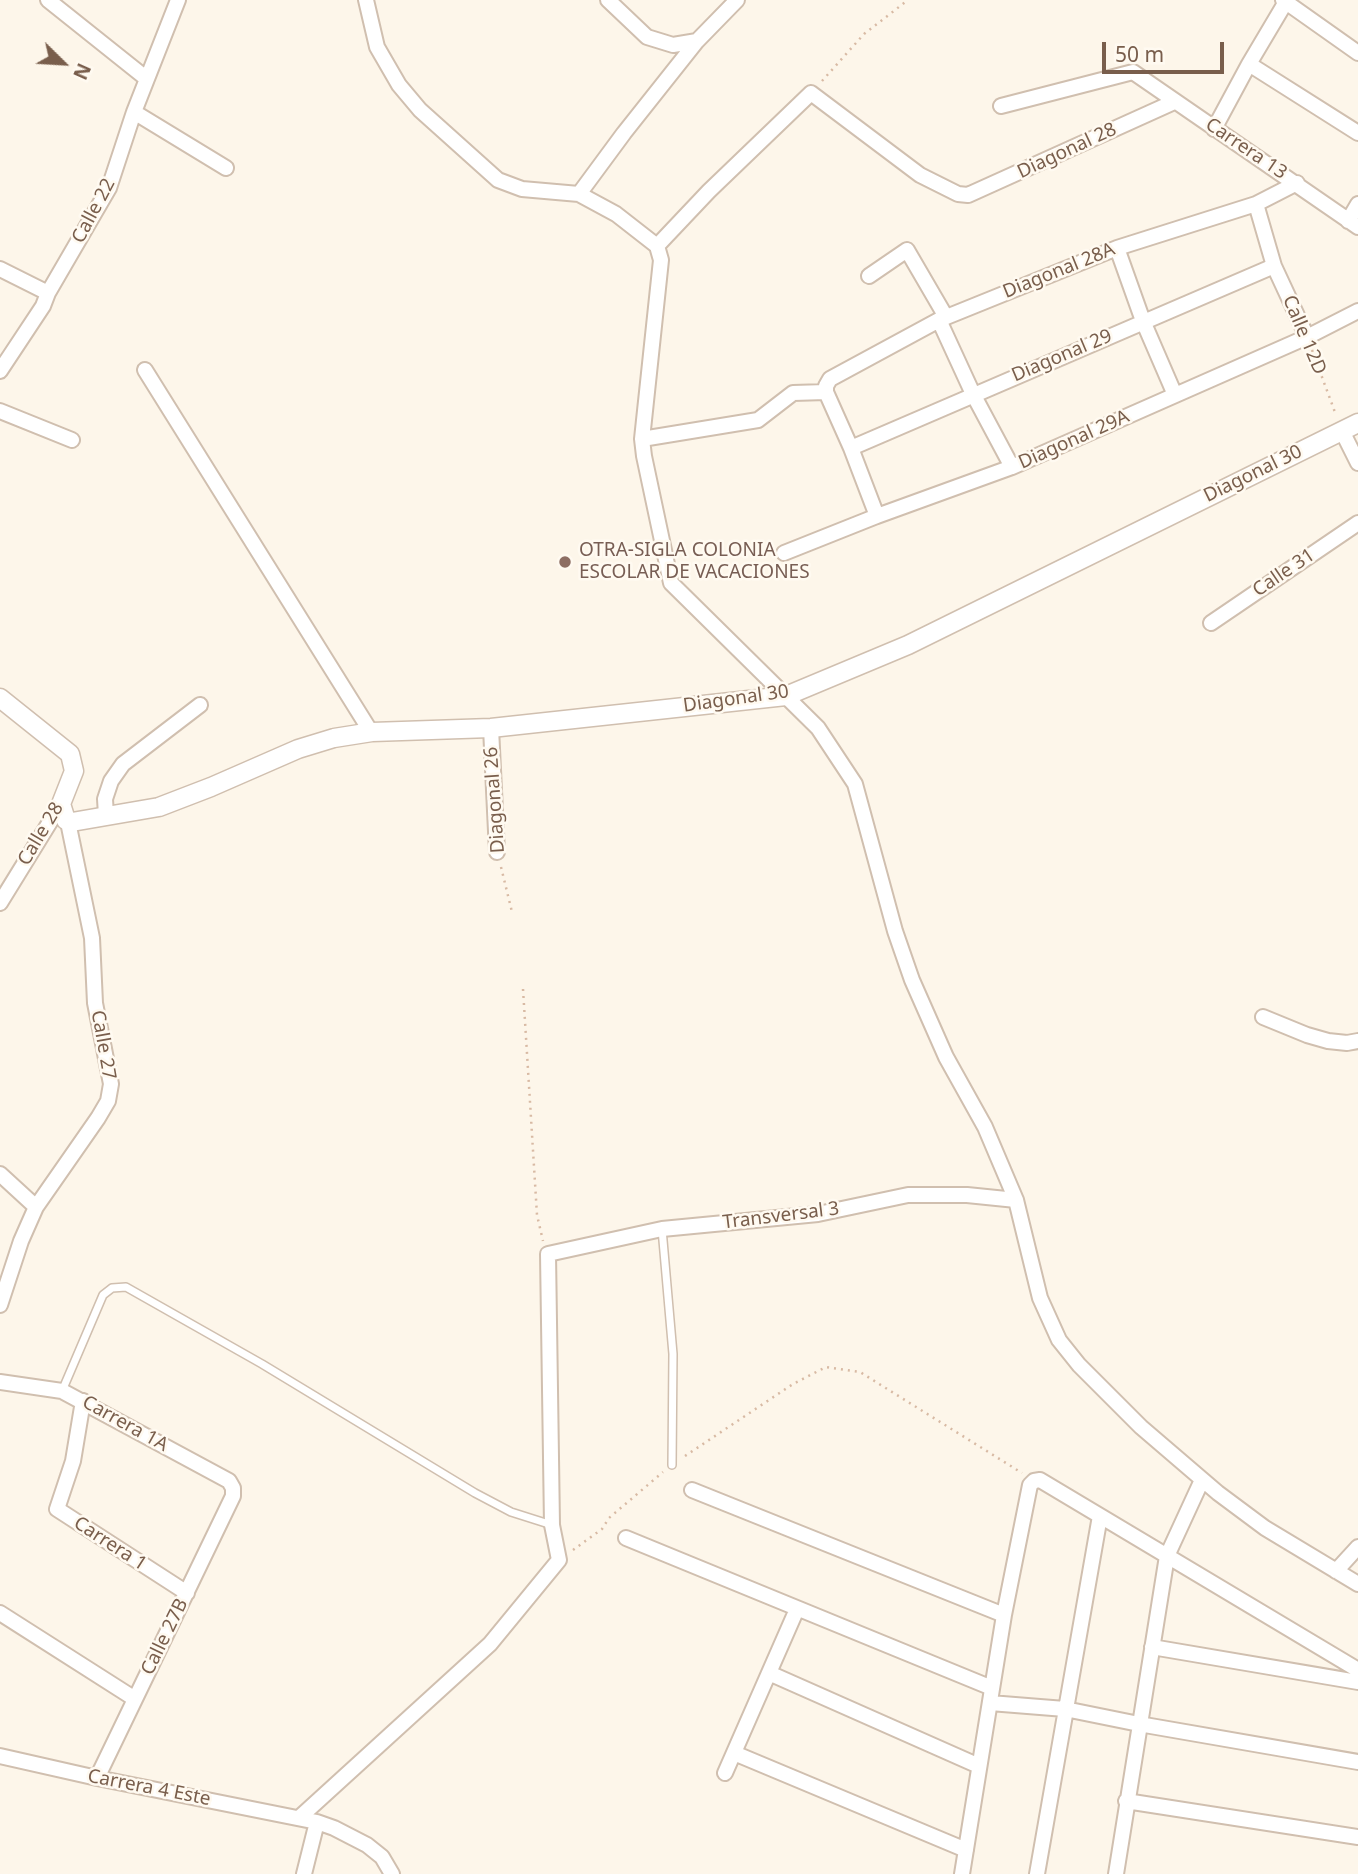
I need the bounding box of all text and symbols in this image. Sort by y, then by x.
north arrow [28,28,98,98]
scale bar [1106,28,1228,72]
text: 50 m [1115,40,1164,68]
text: N [67,59,97,84]
street label: Carrera 13 [1201,113,1291,185]
street label: Diagonal 28 [1014,118,1120,184]
street label: Calle 22 [68,175,120,247]
street label: Diagonal 28A [1000,238,1118,304]
street label: Calle 12D [1277,292,1331,378]
street label: Diagonal 29 [1008,325,1116,387]
street label: Diagonal 29A [1015,405,1133,475]
street label: Diagonal 30 [1200,440,1306,508]
place label: OTRA-SIGLA COLONIA ESCOLAR DE VACACIONES [579,540,810,584]
street label: Calle 31 [1249,544,1319,602]
marker: OTRA-SIGLA COLONIA ESCOLAR DE VACACIONES [557,554,573,570]
street label: Diagonal 30 [682,680,790,718]
street label: Diagonal 26 [480,746,510,854]
street label: Calle 28 [13,798,69,870]
street label: Calle 27 [86,1009,120,1081]
street label: Transversal 3 [721,1198,841,1234]
street label: Carrera 1A [78,1391,172,1457]
street label: Carrera 1 [69,1512,151,1576]
street label: Calle 27B [137,1595,193,1679]
street label: Carrera 4 Este [86,1765,212,1811]

